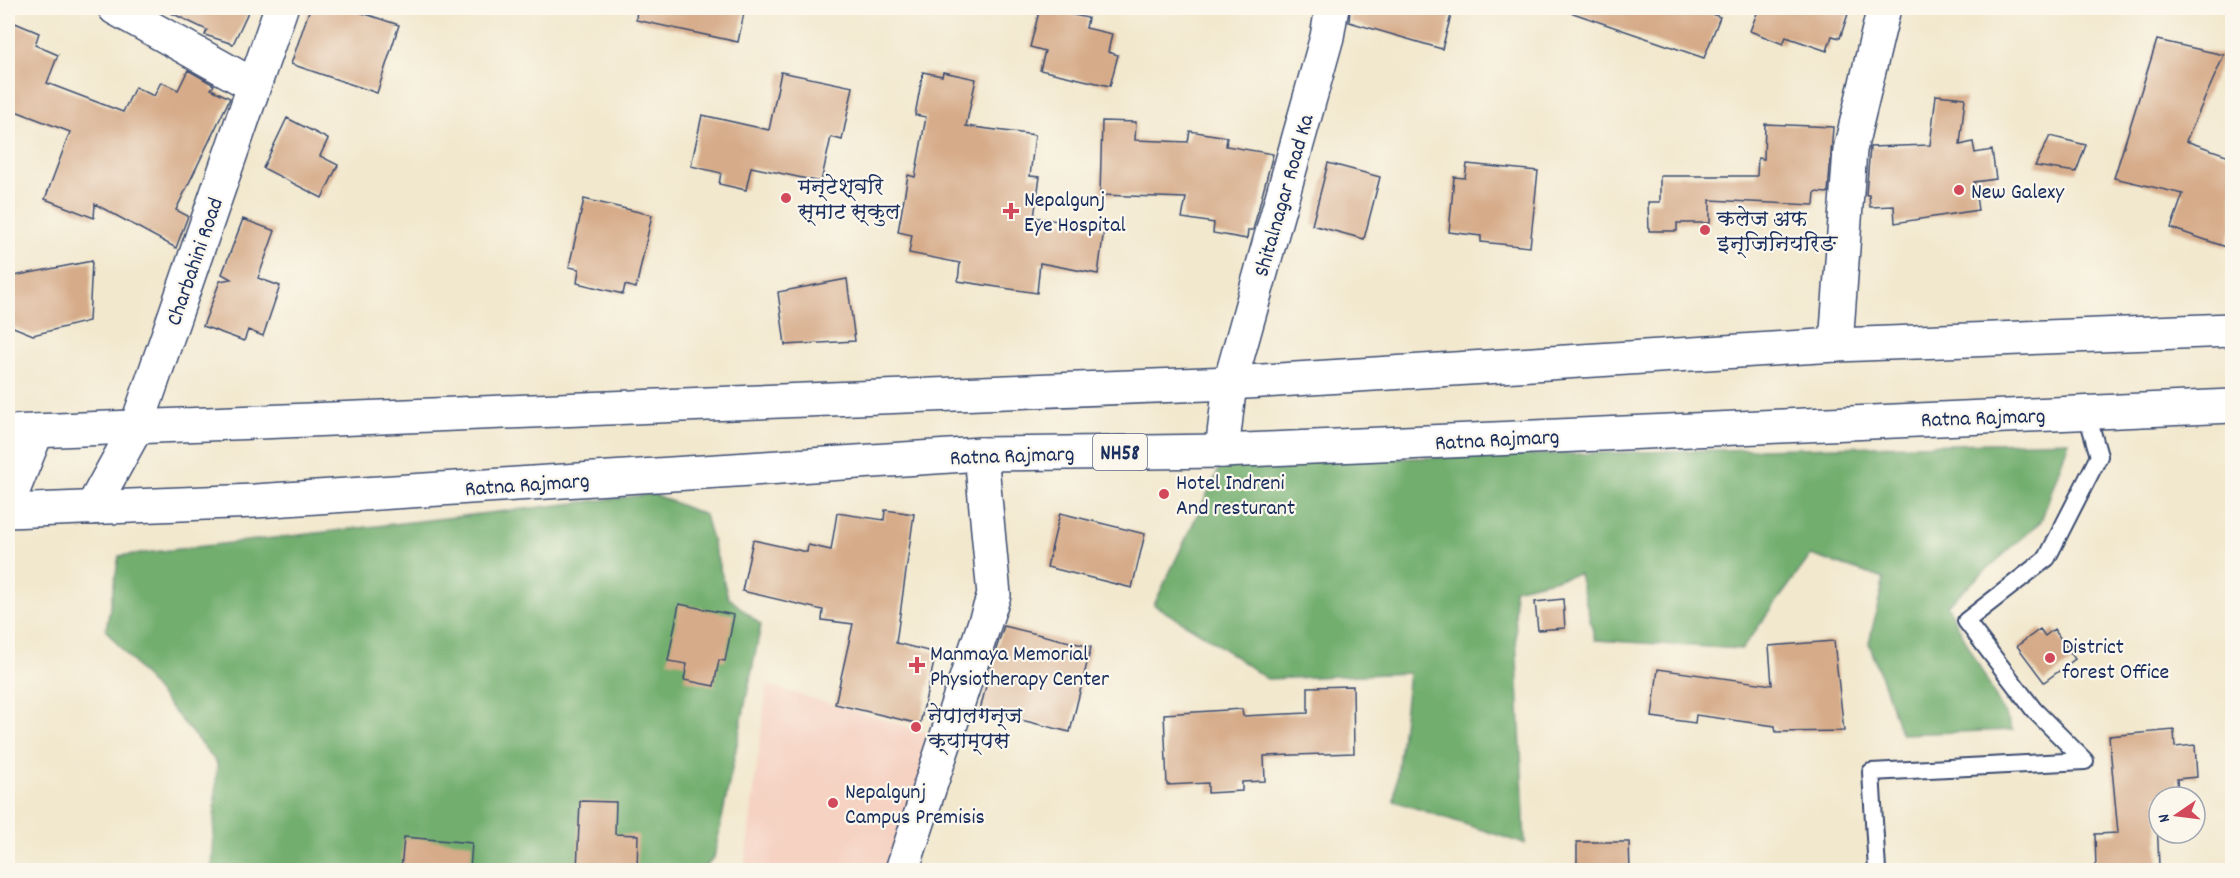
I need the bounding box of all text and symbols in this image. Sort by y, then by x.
street label: Shitalnagar Road Ka [1247,110,1324,281]
place label: मन्टेश्वरि स्माट स्कुल [797,173,900,229]
place label: New Galexy [1971,178,2065,209]
marker: New Galexy [1952,183,1966,197]
place label: Nepalgunj Eye Hospital [1024,186,1126,242]
marker: मन्टेश्वरि स्माट स्कुल [779,191,793,205]
street label: Charbahini Road [160,194,233,330]
marker: Nepalgunj Eye Hospital [1002,202,1020,220]
place label: कलेज अफ इन्जिनियरिङ [1716,205,1838,261]
marker: कलेज अफ इन्जिनियरिङ [1698,223,1712,237]
street label: Ratna Rajmarg [1920,402,2046,437]
street label: Ratna Rajmarg [1434,423,1560,460]
road number: NH58 [1093,434,1147,470]
street label: Ratna Rajmarg [949,440,1075,475]
street label: Ratna Rajmarg [464,467,591,506]
place label: Hotel Indreni And resturant [1176,469,1295,525]
marker: Hotel Indreni And resturant [1157,487,1171,501]
place label: District forest Office [2062,633,2169,689]
place label: Manmaya Memorial Physiotherapy Center [930,640,1110,696]
marker: District forest Office [2043,651,2057,665]
marker: Manmaya Memorial Physiotherapy Center [908,656,926,674]
place label: नेपालगन्ज क्याम्पस [927,702,1023,758]
marker: नेपालगन्ज क्याम्पस [909,720,923,734]
place label: Nepalgunj Campus Premisis [845,778,985,834]
north arrow [2147,785,2207,845]
marker: Nepalgunj Campus Premisis [826,796,840,810]
text: N [2153,811,2177,825]

